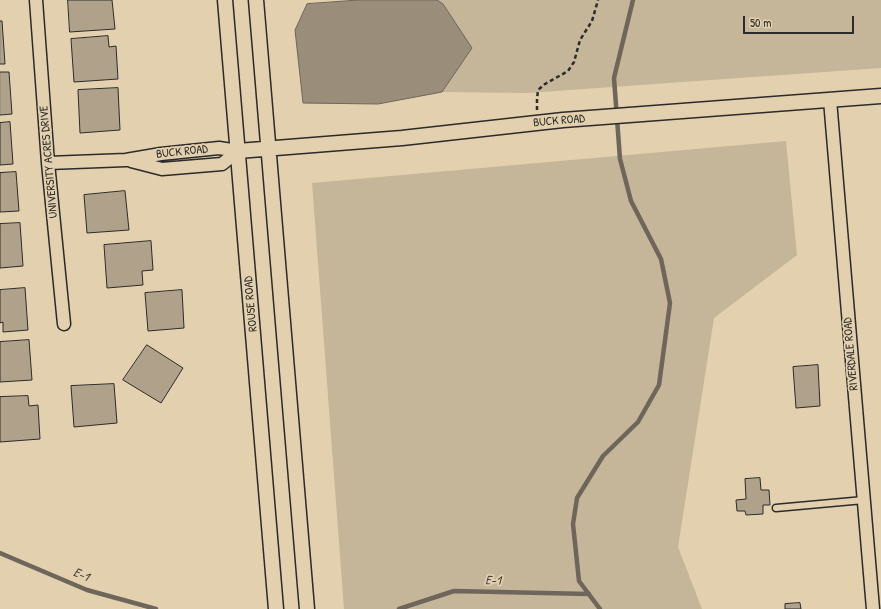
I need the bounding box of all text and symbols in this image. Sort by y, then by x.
scale bar [745,8,856,34]
text: 50 m [750,14,771,31]
street label: UNIVERSITY ACRES DRIVE [37,105,61,219]
street label: BUCK ROAD [532,112,586,130]
street label: BUCK ROAD [155,142,209,162]
street label: ROUSE ROAD [241,275,261,333]
street label: RIVERDALE ROAD [841,317,861,391]
water label: E-1 [71,565,91,585]
water label: E-1 [485,573,501,589]

